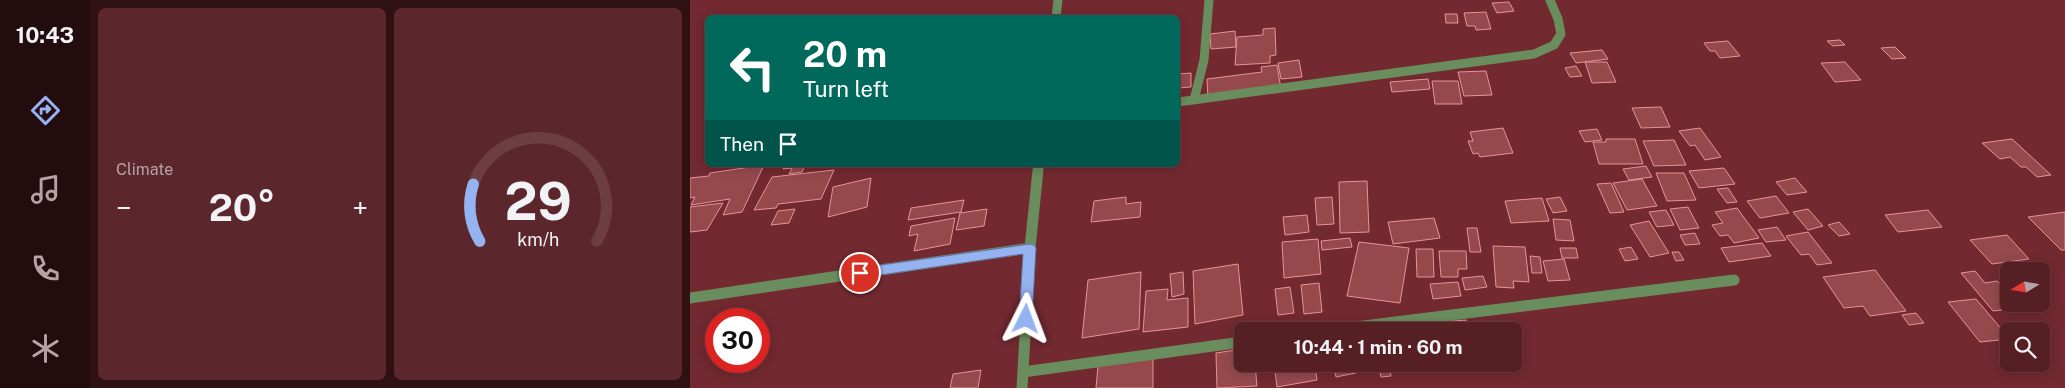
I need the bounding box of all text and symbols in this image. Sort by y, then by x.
text: 10:43 [16,22,74,48]
text: 20 m [803,34,887,75]
icon: left [720,35,785,100]
text: Turn left [803,76,889,102]
icon: directions [28,93,63,128]
icon: arrive [774,130,802,158]
text: Then [720,133,764,155]
text: Climate [116,160,173,179]
text: 29 [504,171,572,232]
icon: music [28,172,63,207]
text: 20° [209,185,275,230]
text: − [116,191,132,224]
text: + [352,191,368,224]
text: km/h [517,229,559,250]
icon: phone [28,251,63,286]
pin [839,252,881,294]
icon: arrive [846,259,874,287]
north arrow [2000,262,2050,312]
map controls [2000,262,2050,372]
position arrow [999,292,1051,344]
speed limit sign: 30 [705,308,770,373]
button: search [2000,322,2050,372]
icon: climate [28,331,63,366]
text: 10:44 · 1 min · 60 m [1293,336,1463,358]

